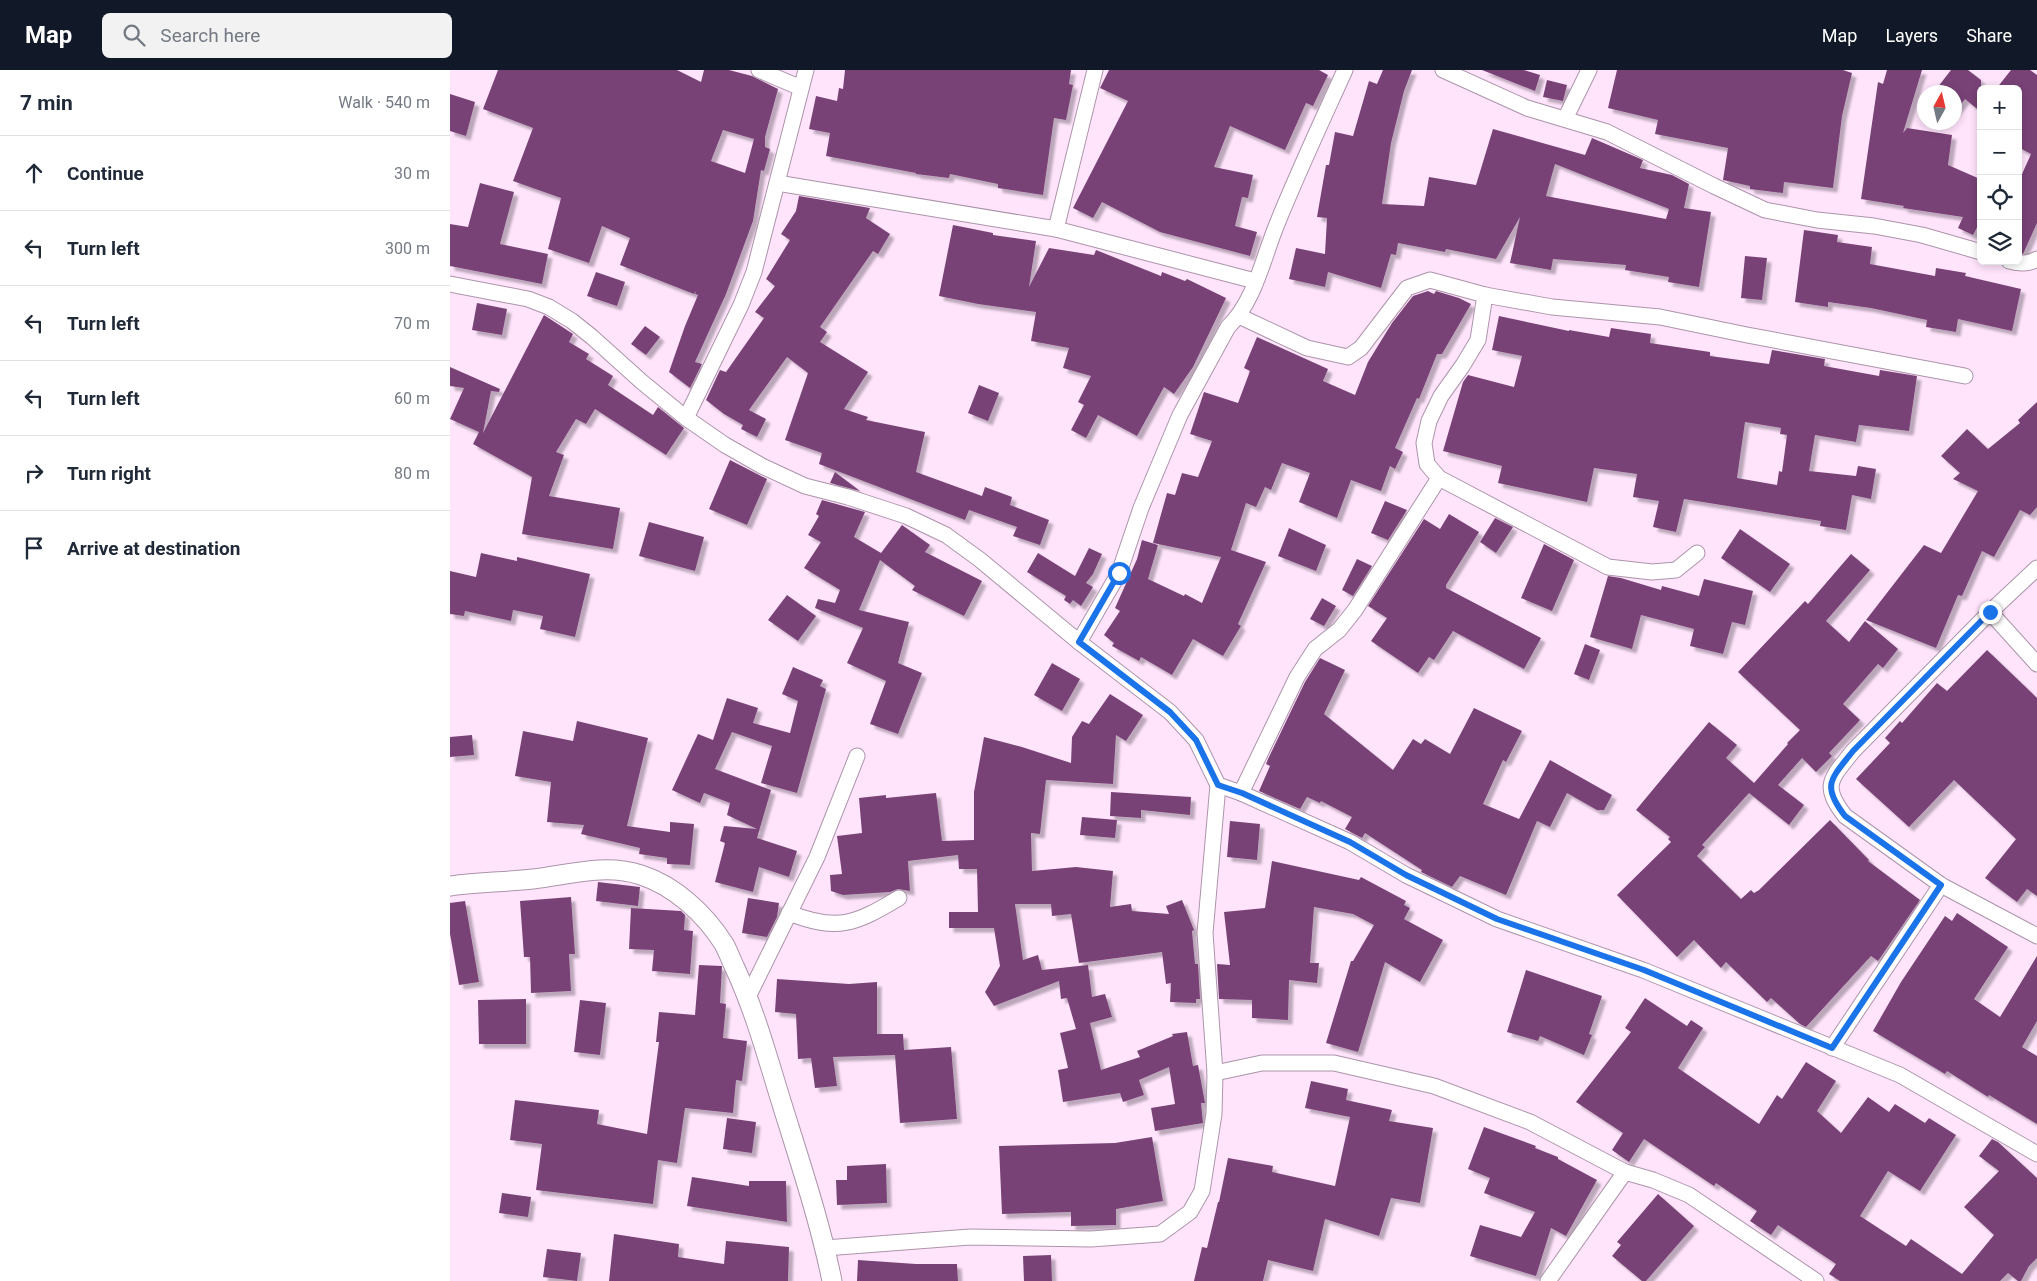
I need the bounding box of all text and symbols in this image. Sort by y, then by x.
search box [102,13,452,58]
text: Map [25,21,72,49]
icon: search [120,21,148,49]
text: Search here [160,24,260,47]
text: Map [1822,25,1857,46]
text: Layers [1885,25,1938,46]
text: Share [1966,25,2012,46]
north arrow [1917,85,1962,130]
map controls [1977,85,2022,265]
button: + [1977,85,2022,130]
text: 7 min [20,91,73,115]
text: Walk · 540 m [338,93,430,112]
button: − [1977,130,2022,175]
icon: ahead [20,159,48,187]
text: Continue [67,162,144,185]
text: 30 m [394,164,430,183]
button: locate [1977,175,2022,220]
button: layers [1977,220,2022,265]
icon: left [20,234,48,262]
text: Turn left [67,237,140,260]
text: 300 m [385,239,430,258]
icon: left [20,309,48,337]
text: Turn left [67,312,140,335]
text: 70 m [394,314,430,333]
icon: left [20,384,48,412]
text: Turn left [67,387,140,410]
text: 60 m [394,389,430,408]
icon: right [20,459,48,487]
text: Turn right [67,462,151,485]
text: 80 m [394,464,430,483]
icon: arrive [20,534,48,562]
text: Arrive at destination [67,537,240,560]
route start [1108,562,1131,585]
route end [1979,601,2002,624]

